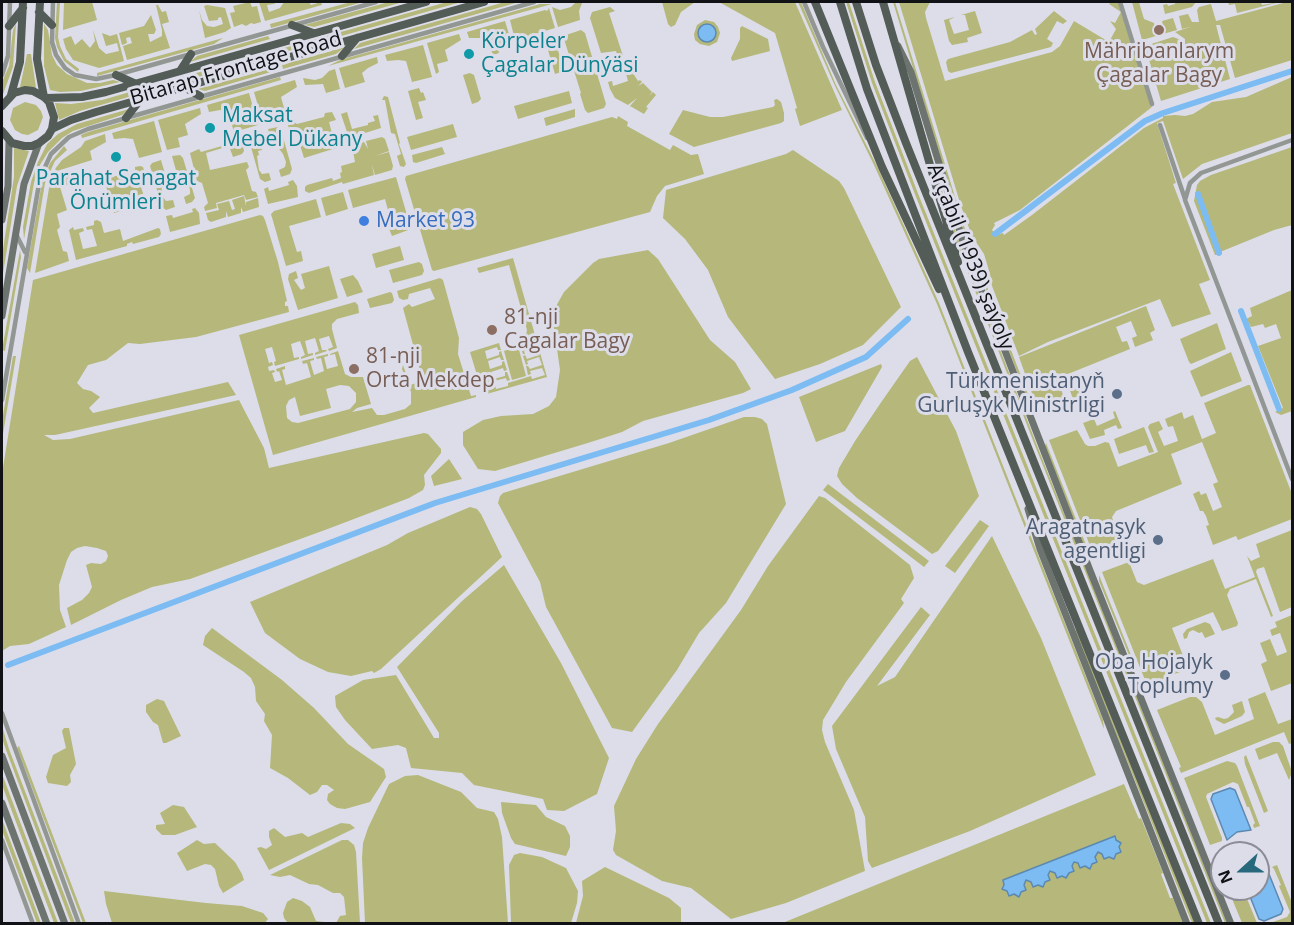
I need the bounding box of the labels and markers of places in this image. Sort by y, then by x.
marker: Mähribanlarym Çagalar Bagy [1152,23,1166,37]
place label: Körpeler Çagalar Dünýäsi [481,29,638,79]
place label: Mähribanlarym Çagalar Bagy [1084,39,1234,89]
marker: Körpeler Çagalar Dünýäsi [462,47,476,61]
place label: Maksat Mebel Dükany [222,103,362,153]
marker: Maksat Mebel Dükany [203,121,217,135]
marker: Parahat Senagat Önümleri [109,150,123,164]
place label: Parahat Senagat Önümleri [36,166,196,216]
place label: Market 93 [376,208,475,234]
marker: Market 93 [357,214,371,228]
place label: 81-nji Cagalar Bagy [504,305,630,355]
marker: 81-nji Cagalar Bagy [485,323,499,337]
place label: 81-nji Orta Mekdep [366,344,495,394]
marker: 81-nji Orta Mekdep [347,362,361,376]
place label: Türkmenistanyň Gurluşyk Ministrligi [917,369,1105,419]
marker: Türkmenistanyň Gurluşyk Ministrligi [1110,387,1124,401]
place label: Aragatnaşyk agentligi [1026,515,1146,565]
marker: Aragatnaşyk agentligi [1151,533,1165,547]
place label: Oba Hojalyk Toplumy [1095,650,1213,700]
marker: Oba Hojalyk Toplumy [1218,668,1232,682]

